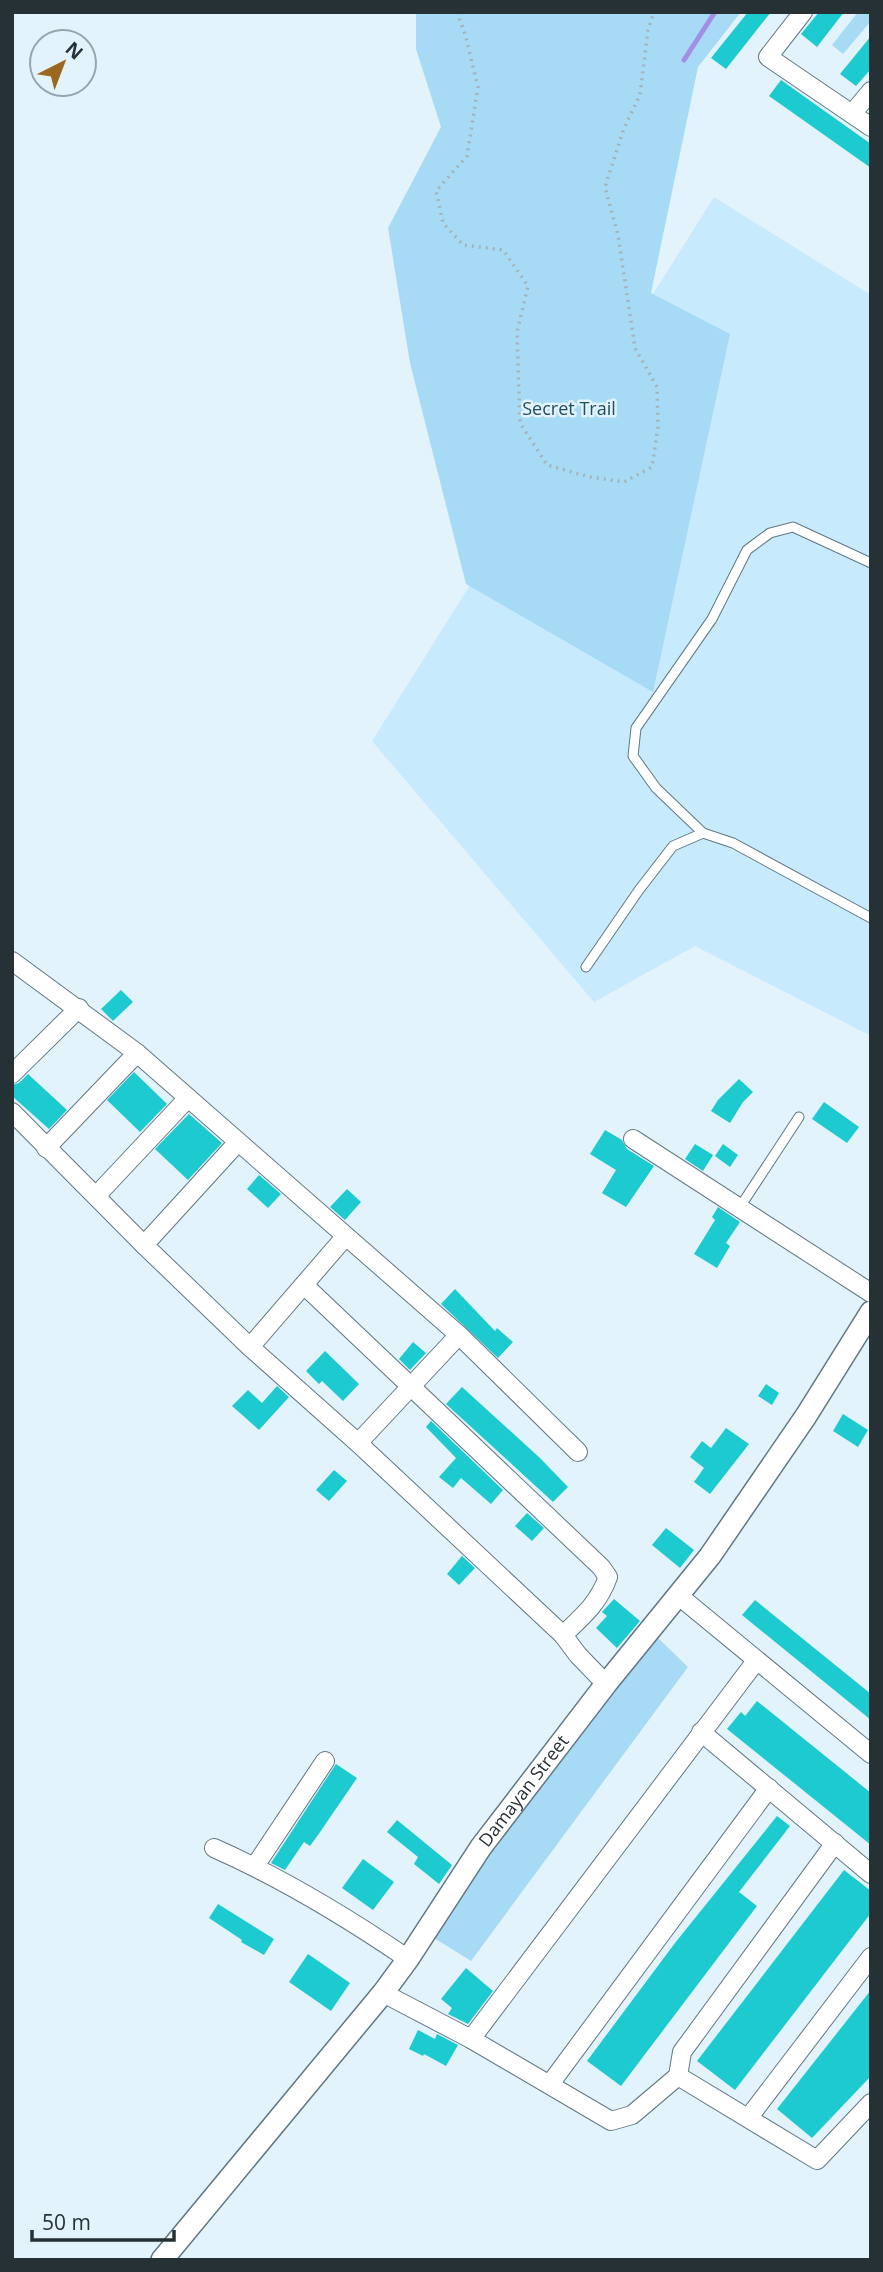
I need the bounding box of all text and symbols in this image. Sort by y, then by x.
north arrow [28,28,98,98]
text: N [60,36,89,65]
park label: Secret Trail [522,396,616,420]
street label: Damayan Street [473,1730,574,1851]
scale bar [32,2198,173,2242]
text: 50 m [42,2208,91,2236]

